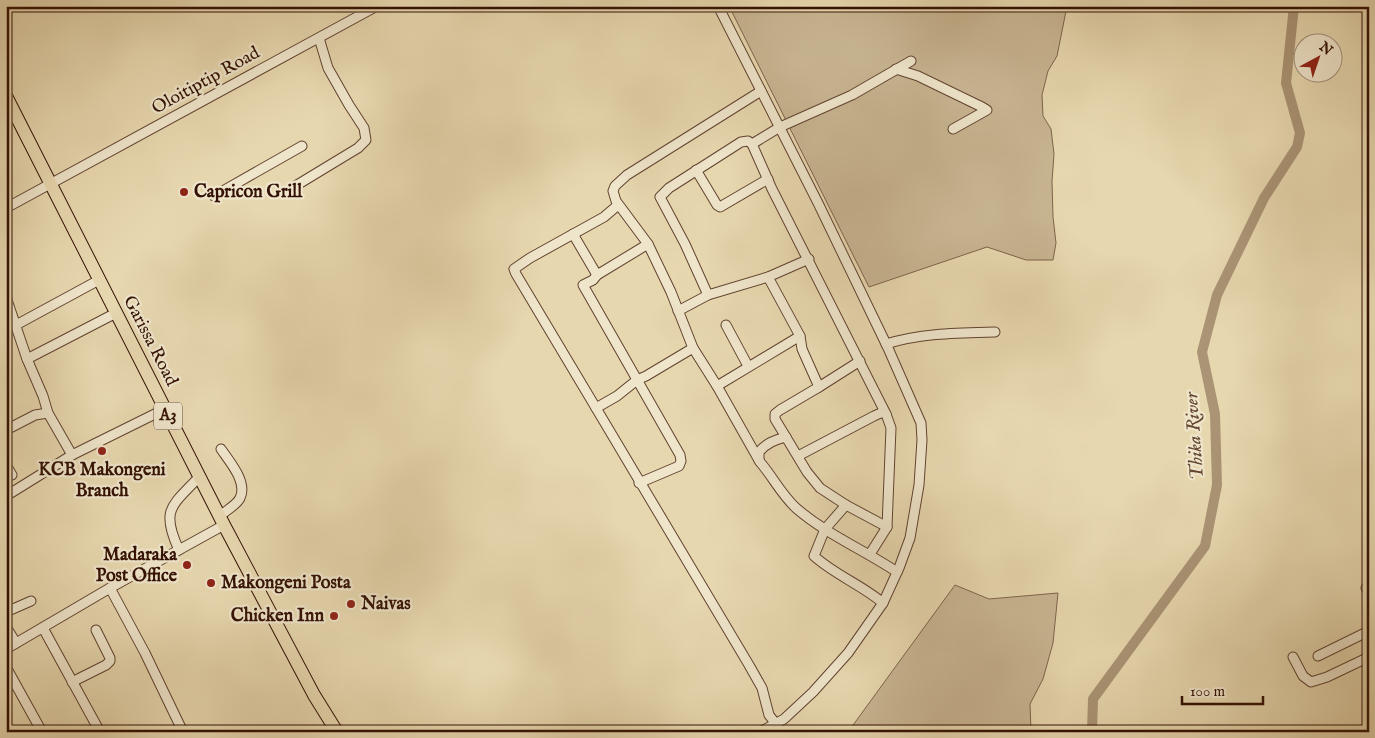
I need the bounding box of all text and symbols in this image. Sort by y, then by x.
north arrow [1292,32,1342,82]
text: N [1315,37,1336,60]
street label: Oloitiptip Road [148,42,264,120]
place label: Capricon Grill [194,181,303,204]
marker: Capricon Grill [178,186,190,198]
street label: Garissa Road [117,292,183,390]
water label: Thika River [1180,390,1210,481]
road number: A3 [154,402,182,430]
marker: KCB Makongeni Branch [96,445,108,457]
place label: KCB Makongeni Branch [38,459,166,503]
place label: Madaraka Post Office [96,544,178,588]
marker: Madaraka Post Office [181,559,193,571]
place label: Makongeni Posta [221,572,352,595]
marker: Makongeni Posta [205,577,217,589]
place label: Naivas [360,593,411,616]
marker: Naivas [345,598,357,610]
place label: Chicken Inn [231,605,324,628]
marker: Chicken Inn [328,610,340,622]
scale bar [1182,673,1264,705]
text: 100 m [1190,682,1226,701]

